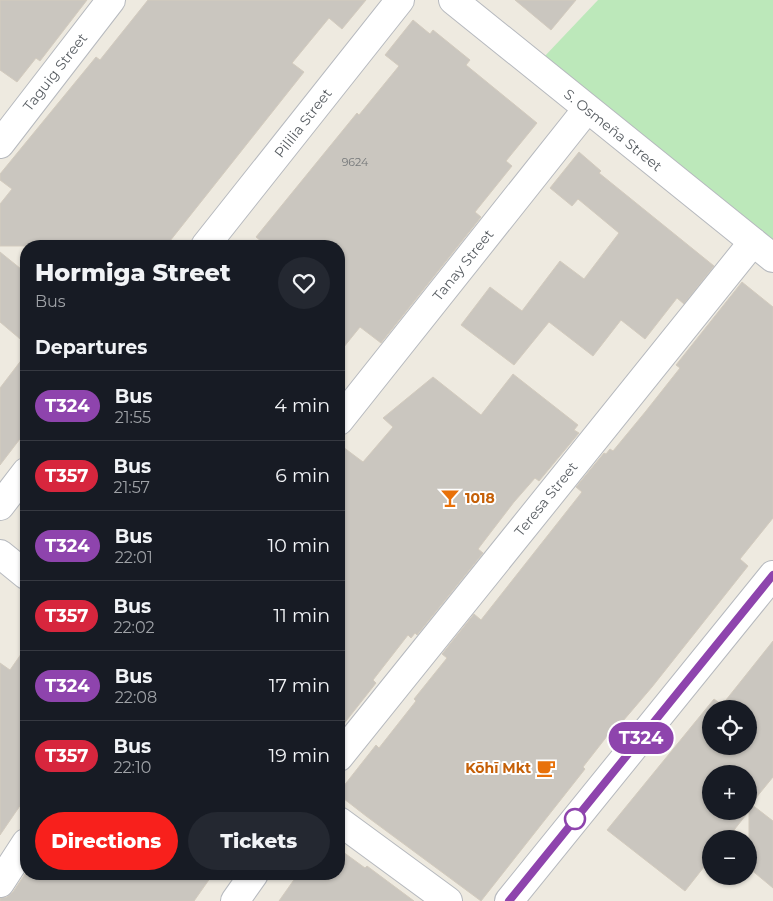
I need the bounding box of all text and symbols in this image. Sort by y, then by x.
street label: Taguig Street [19,29,91,115]
street label: Pililia Street [270,84,336,161]
street label: S. Osmeña Street [560,85,666,175]
house number: 9624 [342,155,369,169]
street label: Tanay Street [429,225,498,304]
button: heart [278,257,330,309]
text: Hormiga Street [35,258,231,287]
text: Bus [35,292,66,311]
text: Departures [35,336,147,359]
text: Bus [115,385,152,408]
text: 4 min [274,394,330,417]
text: T324 [45,395,90,417]
text: 21:55 [115,408,151,427]
text: Bus [113,455,151,478]
street label: Teresa Street [510,458,582,540]
text: 6 min [275,464,330,487]
text: T357 [45,465,88,487]
text: 21:57 [113,478,150,497]
bar icon: 1018 [439,487,461,509]
place label: 1018 [465,489,495,507]
text: Bus [115,525,152,548]
text: 10 min [267,534,330,557]
text: T324 [45,535,90,557]
text: 22:01 [115,548,153,567]
text: Bus [113,595,151,618]
text: 11 min [273,604,330,627]
text: T357 [45,605,88,627]
text: 22:02 [113,618,155,637]
text: Bus [115,665,152,688]
text: 17 min [269,674,330,697]
text: T324 [45,675,90,697]
text: 22:08 [115,688,157,707]
map controls [702,700,757,885]
button: locate [702,700,757,755]
line badge: T324 [606,722,676,754]
text: T324 [619,727,663,749]
text: Bus [113,735,151,758]
text: 19 min [268,744,330,767]
text: T357 [45,745,88,767]
cafe icon: Kōhī Mkt [535,757,557,779]
text: 22:10 [113,758,151,777]
place label: Kōhī Mkt [465,759,531,777]
button: + [702,765,757,820]
unlabelled marker [564,808,586,830]
button: Directions [35,812,178,870]
button: Tickets [188,812,330,870]
button: − [702,830,757,885]

